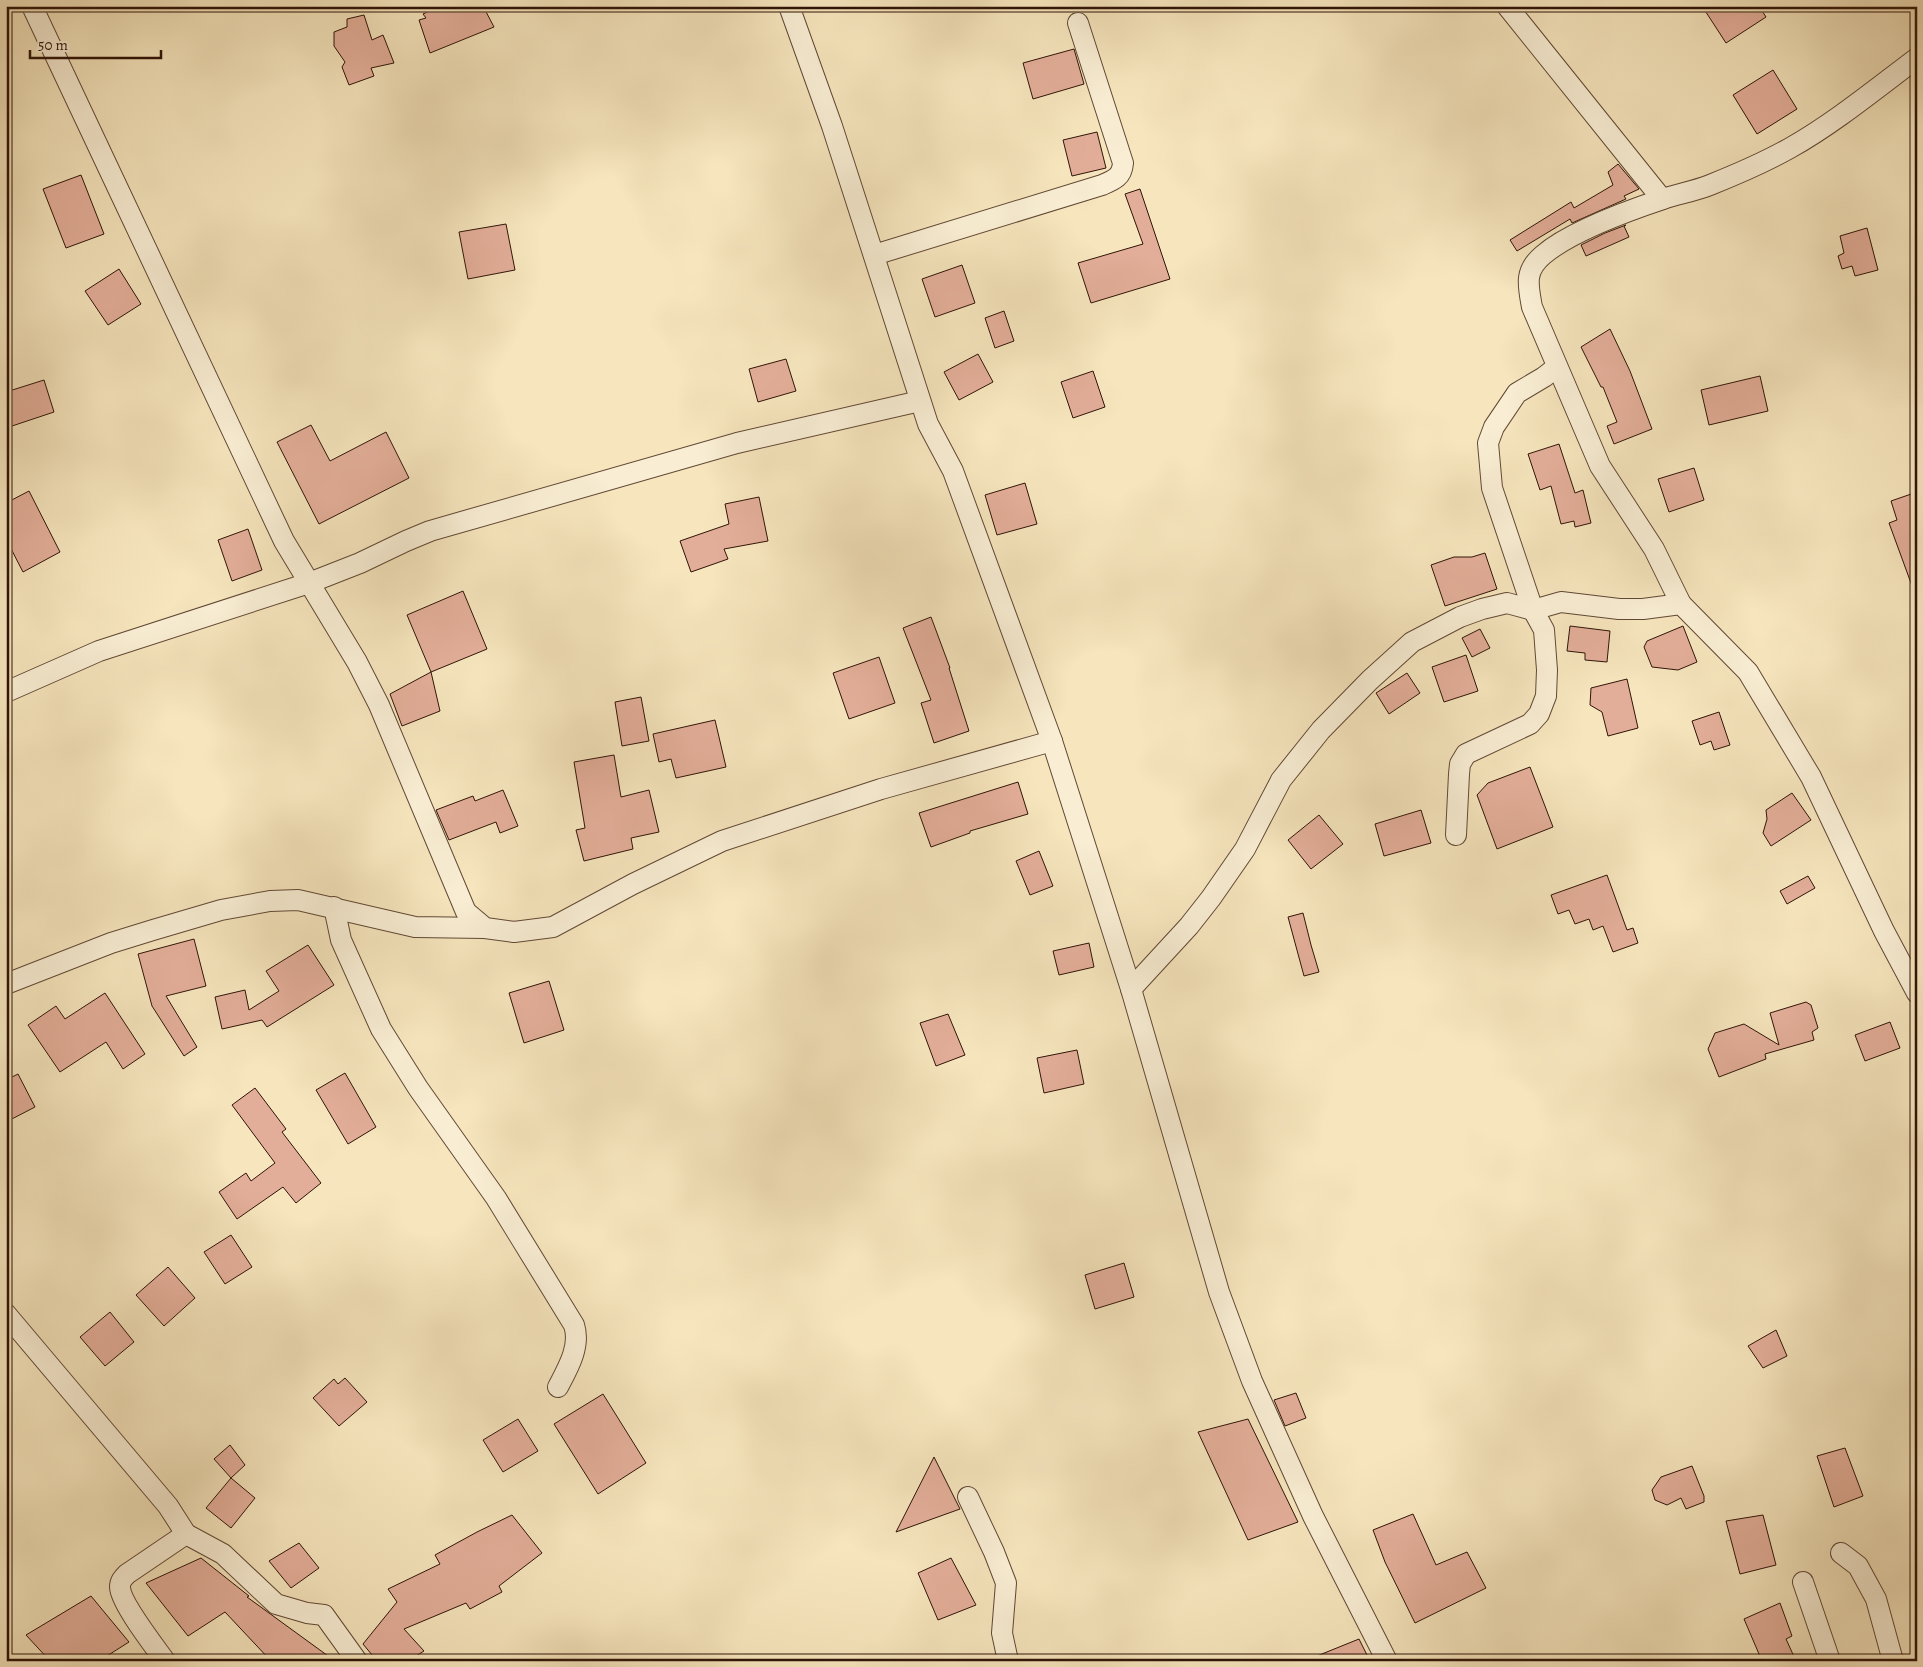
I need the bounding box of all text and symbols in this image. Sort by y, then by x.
scale bar [30,28,161,60]
text: 50 m [38,35,68,55]

